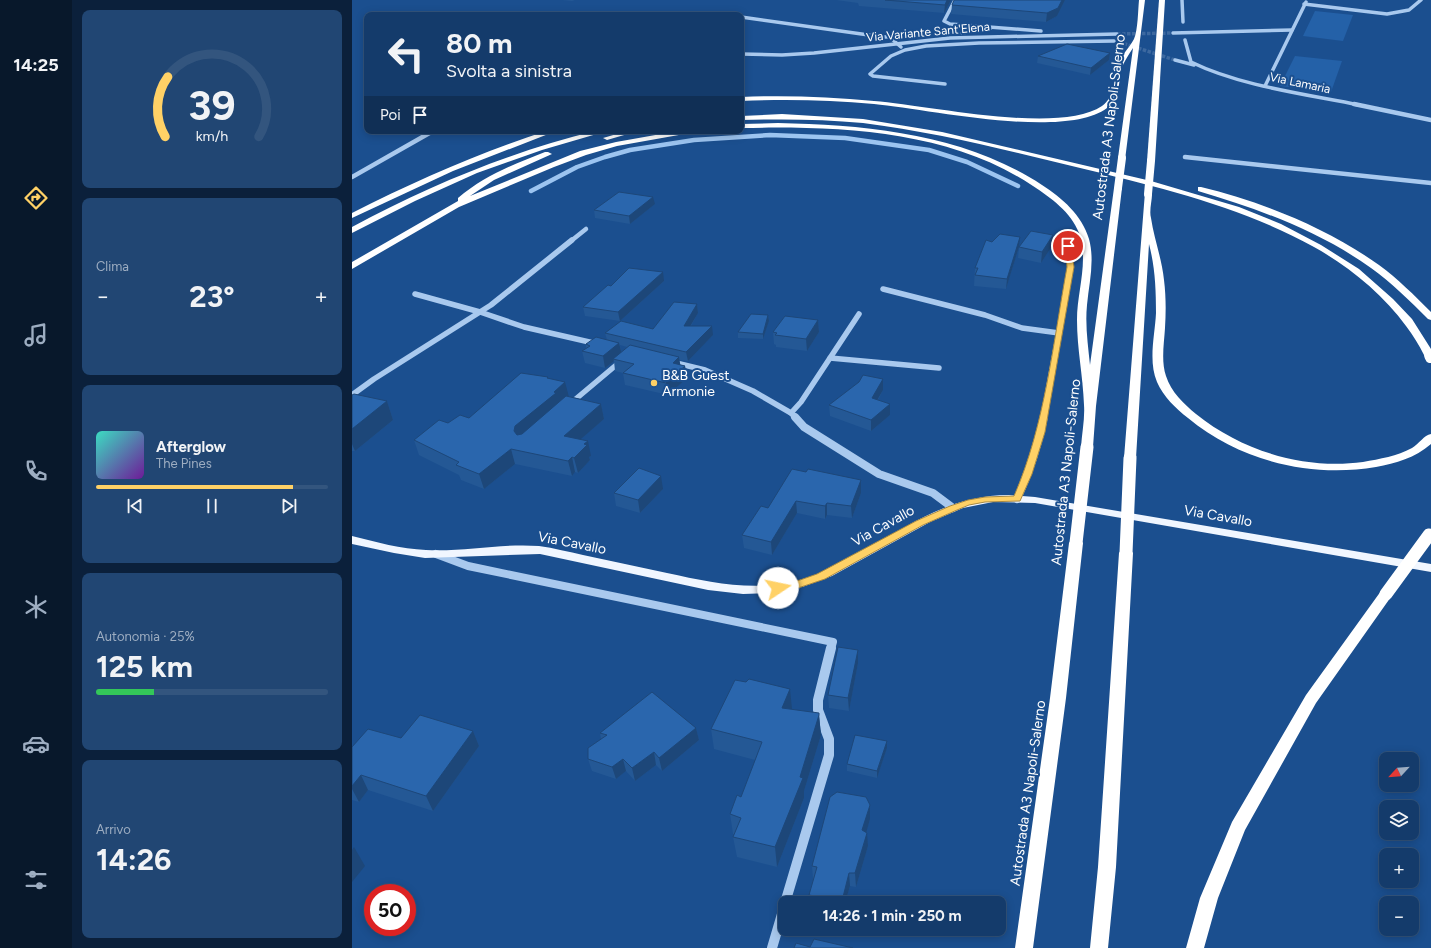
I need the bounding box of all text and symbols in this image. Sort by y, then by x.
street label: Via Variante Sant'Elena [866,20,990,44]
text: 80 m [446,26,512,60]
icon: left [380,28,432,80]
street label: Autostrada A3 Napoli-Salerno [1089,33,1129,221]
text: 14:25 [13,54,59,76]
text: Svolta a sinistra [446,60,572,82]
street label: Via Lamaria [1268,70,1332,96]
text: 39 [188,80,236,130]
icon: arrive [409,104,431,126]
text: Poi [380,106,401,124]
text: km/h [196,126,228,144]
icon: directions [22,184,50,212]
pin [1051,229,1085,263]
icon: arrive [1057,235,1079,257]
text: Clima [96,259,129,274]
text: 23° [189,278,235,315]
text: − [96,283,110,310]
text: + [314,283,328,310]
icon: music [22,321,50,349]
place label: B&B Guest Armonie [662,367,730,400]
marker: B&B Guest Armonie [649,378,659,388]
street label: Autostrada A3 Napoli-Salerno [1048,378,1084,566]
text: Afterglow [156,438,226,456]
text: The Pines [156,456,212,471]
icon: phone [22,457,50,485]
icon: previous [124,495,146,517]
icon: pause [201,495,223,517]
icon: next [278,495,300,517]
street label: Via Cavallo [849,502,917,550]
street label: Via Cavallo [1182,502,1254,530]
street label: Via Cavallo [536,528,608,558]
position arrow [757,567,799,609]
icon: climate [22,593,50,621]
text: Autonomia · 25% [96,629,195,644]
text: 125 km [96,648,193,685]
street label: Autostrada A3 Napoli-Salerno [1007,699,1049,887]
icon: car [22,730,50,758]
north arrow [1379,752,1419,792]
map controls [1379,752,1419,936]
button: layers [1379,800,1419,840]
text: Arrivo [96,822,131,837]
text: 14:26 [96,841,171,878]
button: + [1379,848,1419,888]
icon: filters [22,866,50,894]
speed limit sign: 50 [364,884,416,936]
button: − [1379,896,1419,936]
text: 14:26 · 1 min · 250 m [822,907,962,925]

